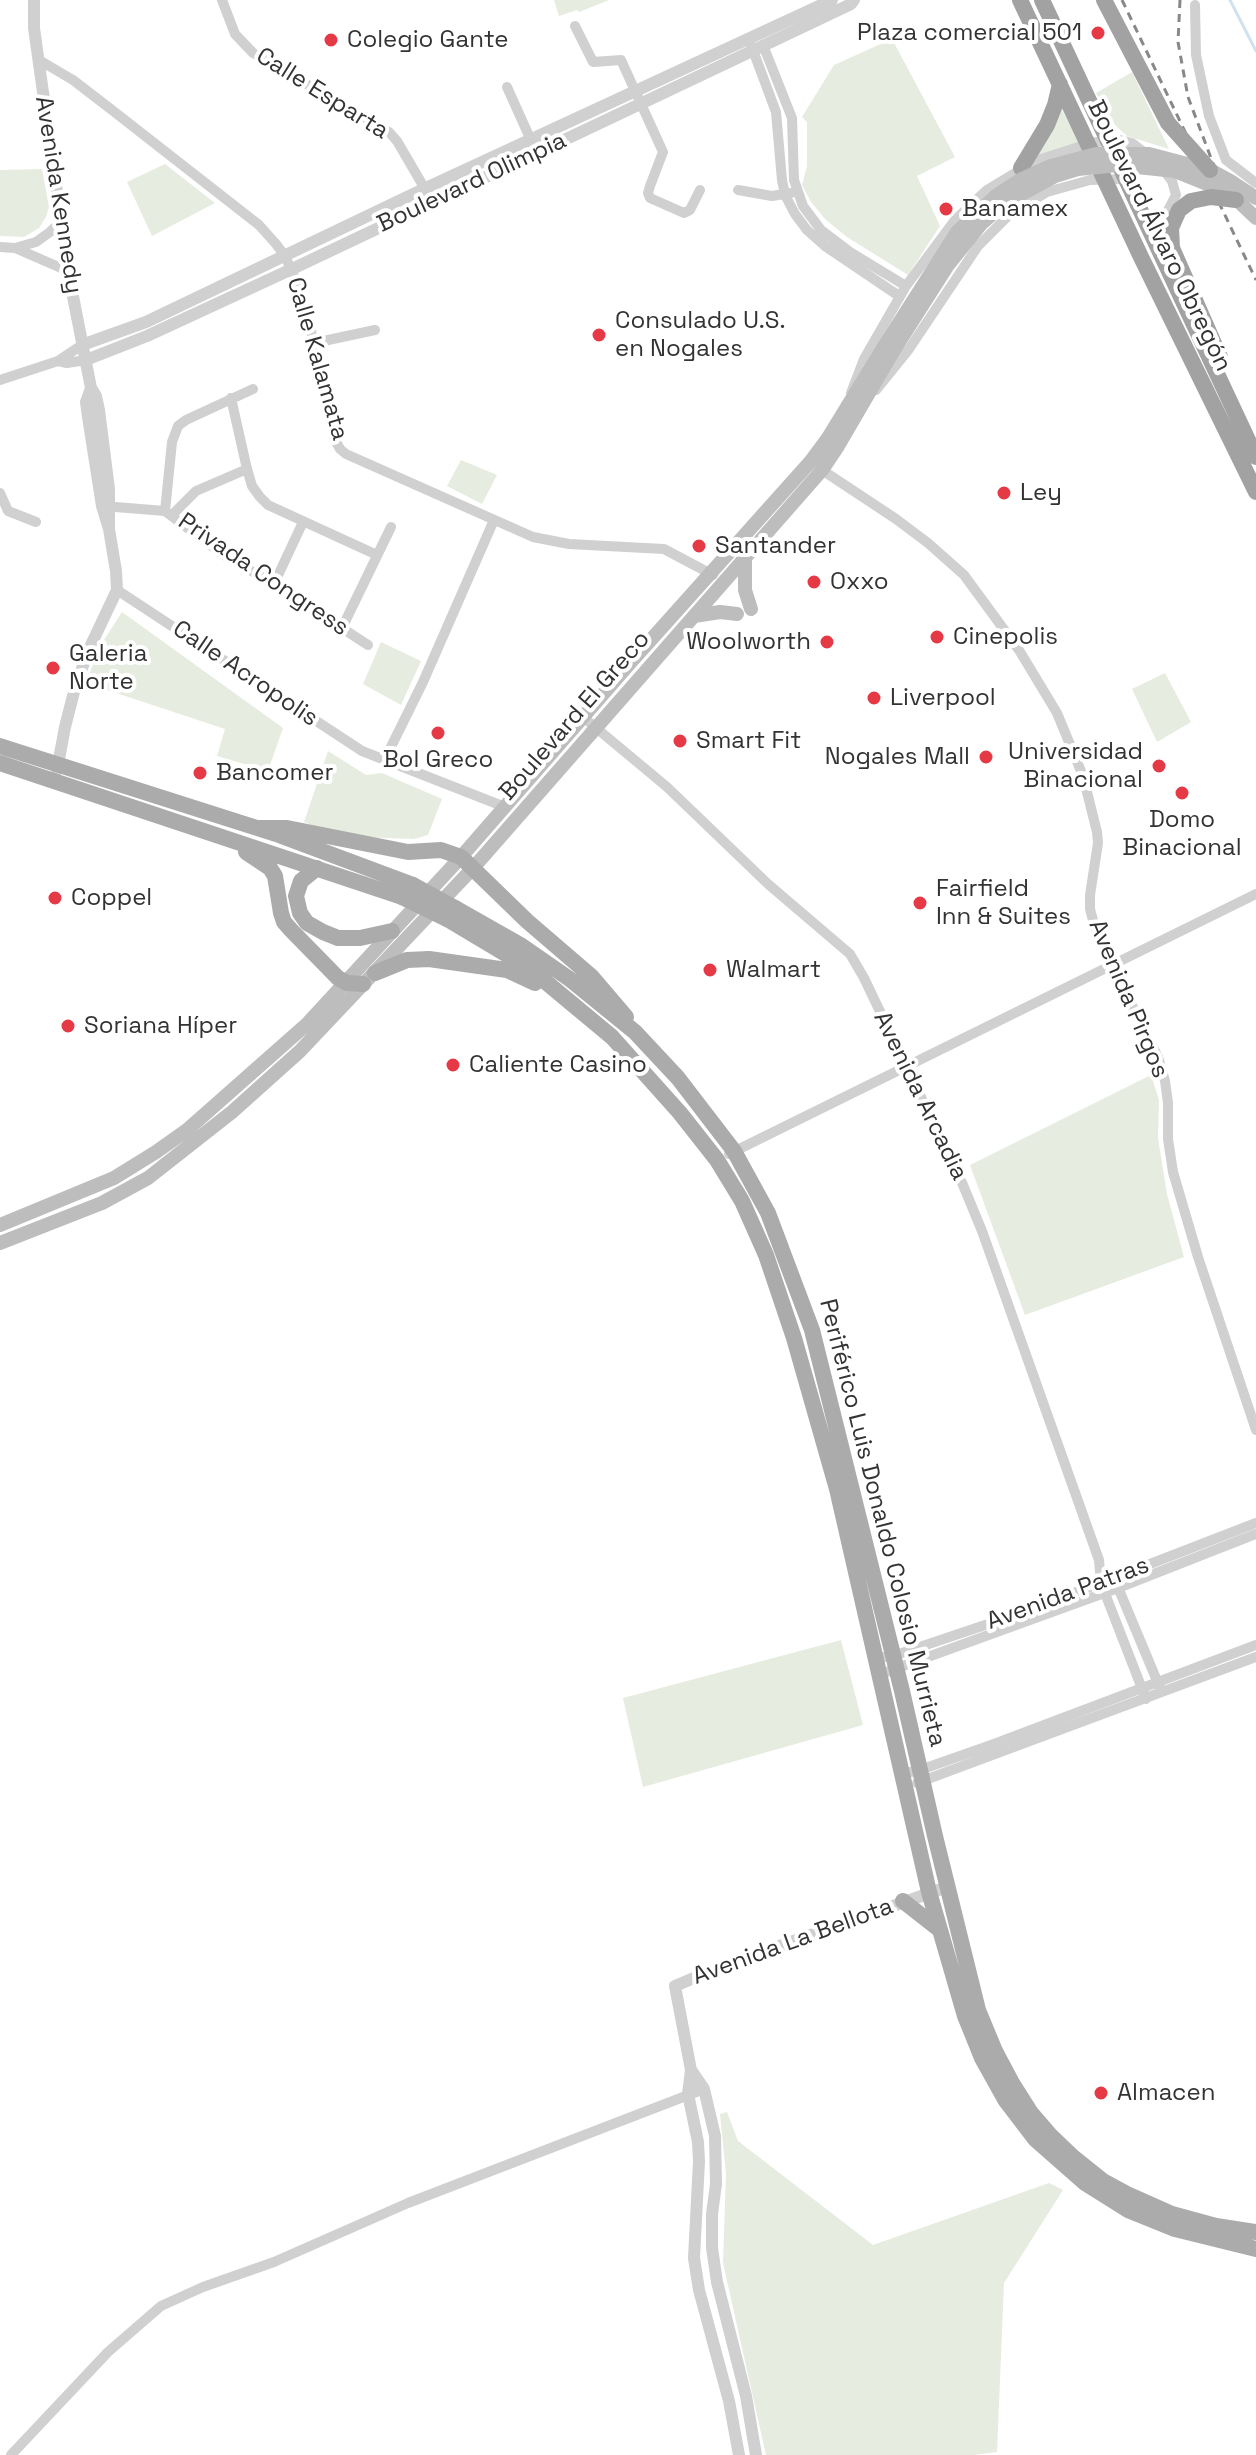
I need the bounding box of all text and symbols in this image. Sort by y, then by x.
place label: Plaza comercial 501 [857,19,1082,47]
marker: Plaza comercial 501 [1089,24,1107,42]
place label: Colegio Gante [347,26,508,54]
marker: Colegio Gante [322,31,340,49]
street label: Calle Esparta [251,42,393,146]
street label: Avenida Kennedy [28,94,88,296]
street label: Boulevard Álvaro Obregón [1081,96,1237,376]
street label: Boulevard Olimpia [373,127,571,239]
place label: Banamex [962,195,1068,223]
marker: Banamex [937,200,955,218]
street label: Calle Kalamata [280,274,354,444]
place label: Consulado U.S. en Nogales [615,307,786,363]
marker: Consulado U.S. en Nogales [590,326,608,344]
place label: Ley [1020,479,1062,507]
marker: Ley [995,484,1013,502]
street label: Privada Congress [172,507,354,643]
place label: Santander [715,532,836,560]
marker: Santander [690,537,708,555]
place label: Oxxo [830,568,889,596]
marker: Oxxo [805,573,823,591]
street label: Calle Acropolis [167,615,323,733]
place label: Cinepolis [953,623,1058,651]
street label: Boulevard El Greco [494,625,656,807]
place label: Woolworth [686,628,811,656]
marker: Cinepolis [928,628,946,646]
marker: Woolworth [818,633,836,651]
place label: Galeria Norte [69,640,147,696]
marker: Galeria Norte [44,659,62,677]
place label: Liverpool [890,684,996,712]
marker: Liverpool [865,689,883,707]
marker: Bol Greco [429,724,447,742]
place label: Smart Fit [696,727,801,755]
marker: Smart Fit [671,732,689,750]
place label: Universidad Binacional [1008,738,1143,794]
place label: Nogales Mall [825,743,970,771]
place label: Bol Greco [383,746,493,774]
marker: Nogales Mall [977,748,995,766]
marker: Universidad Binacional [1150,757,1168,775]
place label: Bancomer [216,759,333,787]
marker: Bancomer [191,764,209,782]
marker: Domo Binacional [1173,784,1191,802]
place label: Domo Binacional [1122,806,1242,862]
place label: Fairfield Inn & Suites [936,875,1071,931]
place label: Coppel [71,884,152,912]
marker: Coppel [46,889,64,907]
marker: Fairfield Inn & Suites [911,894,929,912]
street label: Avenida Pirgos [1082,916,1174,1082]
place label: Walmart [726,956,821,984]
marker: Walmart [701,961,719,979]
street label: Avenida Arcadia [867,1007,973,1185]
place label: Soriana Híper [84,1012,237,1040]
marker: Soriana Híper [59,1017,77,1035]
place label: Caliente Casino [469,1051,647,1079]
marker: Caliente Casino [444,1056,462,1074]
street label: Periférico Luis Donaldo Colosio Murrieta [812,1296,952,1750]
street label: Avenida Patras [983,1551,1153,1637]
street label: Avenida La Bellota [689,1892,897,1992]
place label: Almacen [1117,2079,1215,2107]
marker: Almacen [1092,2084,1110,2102]

